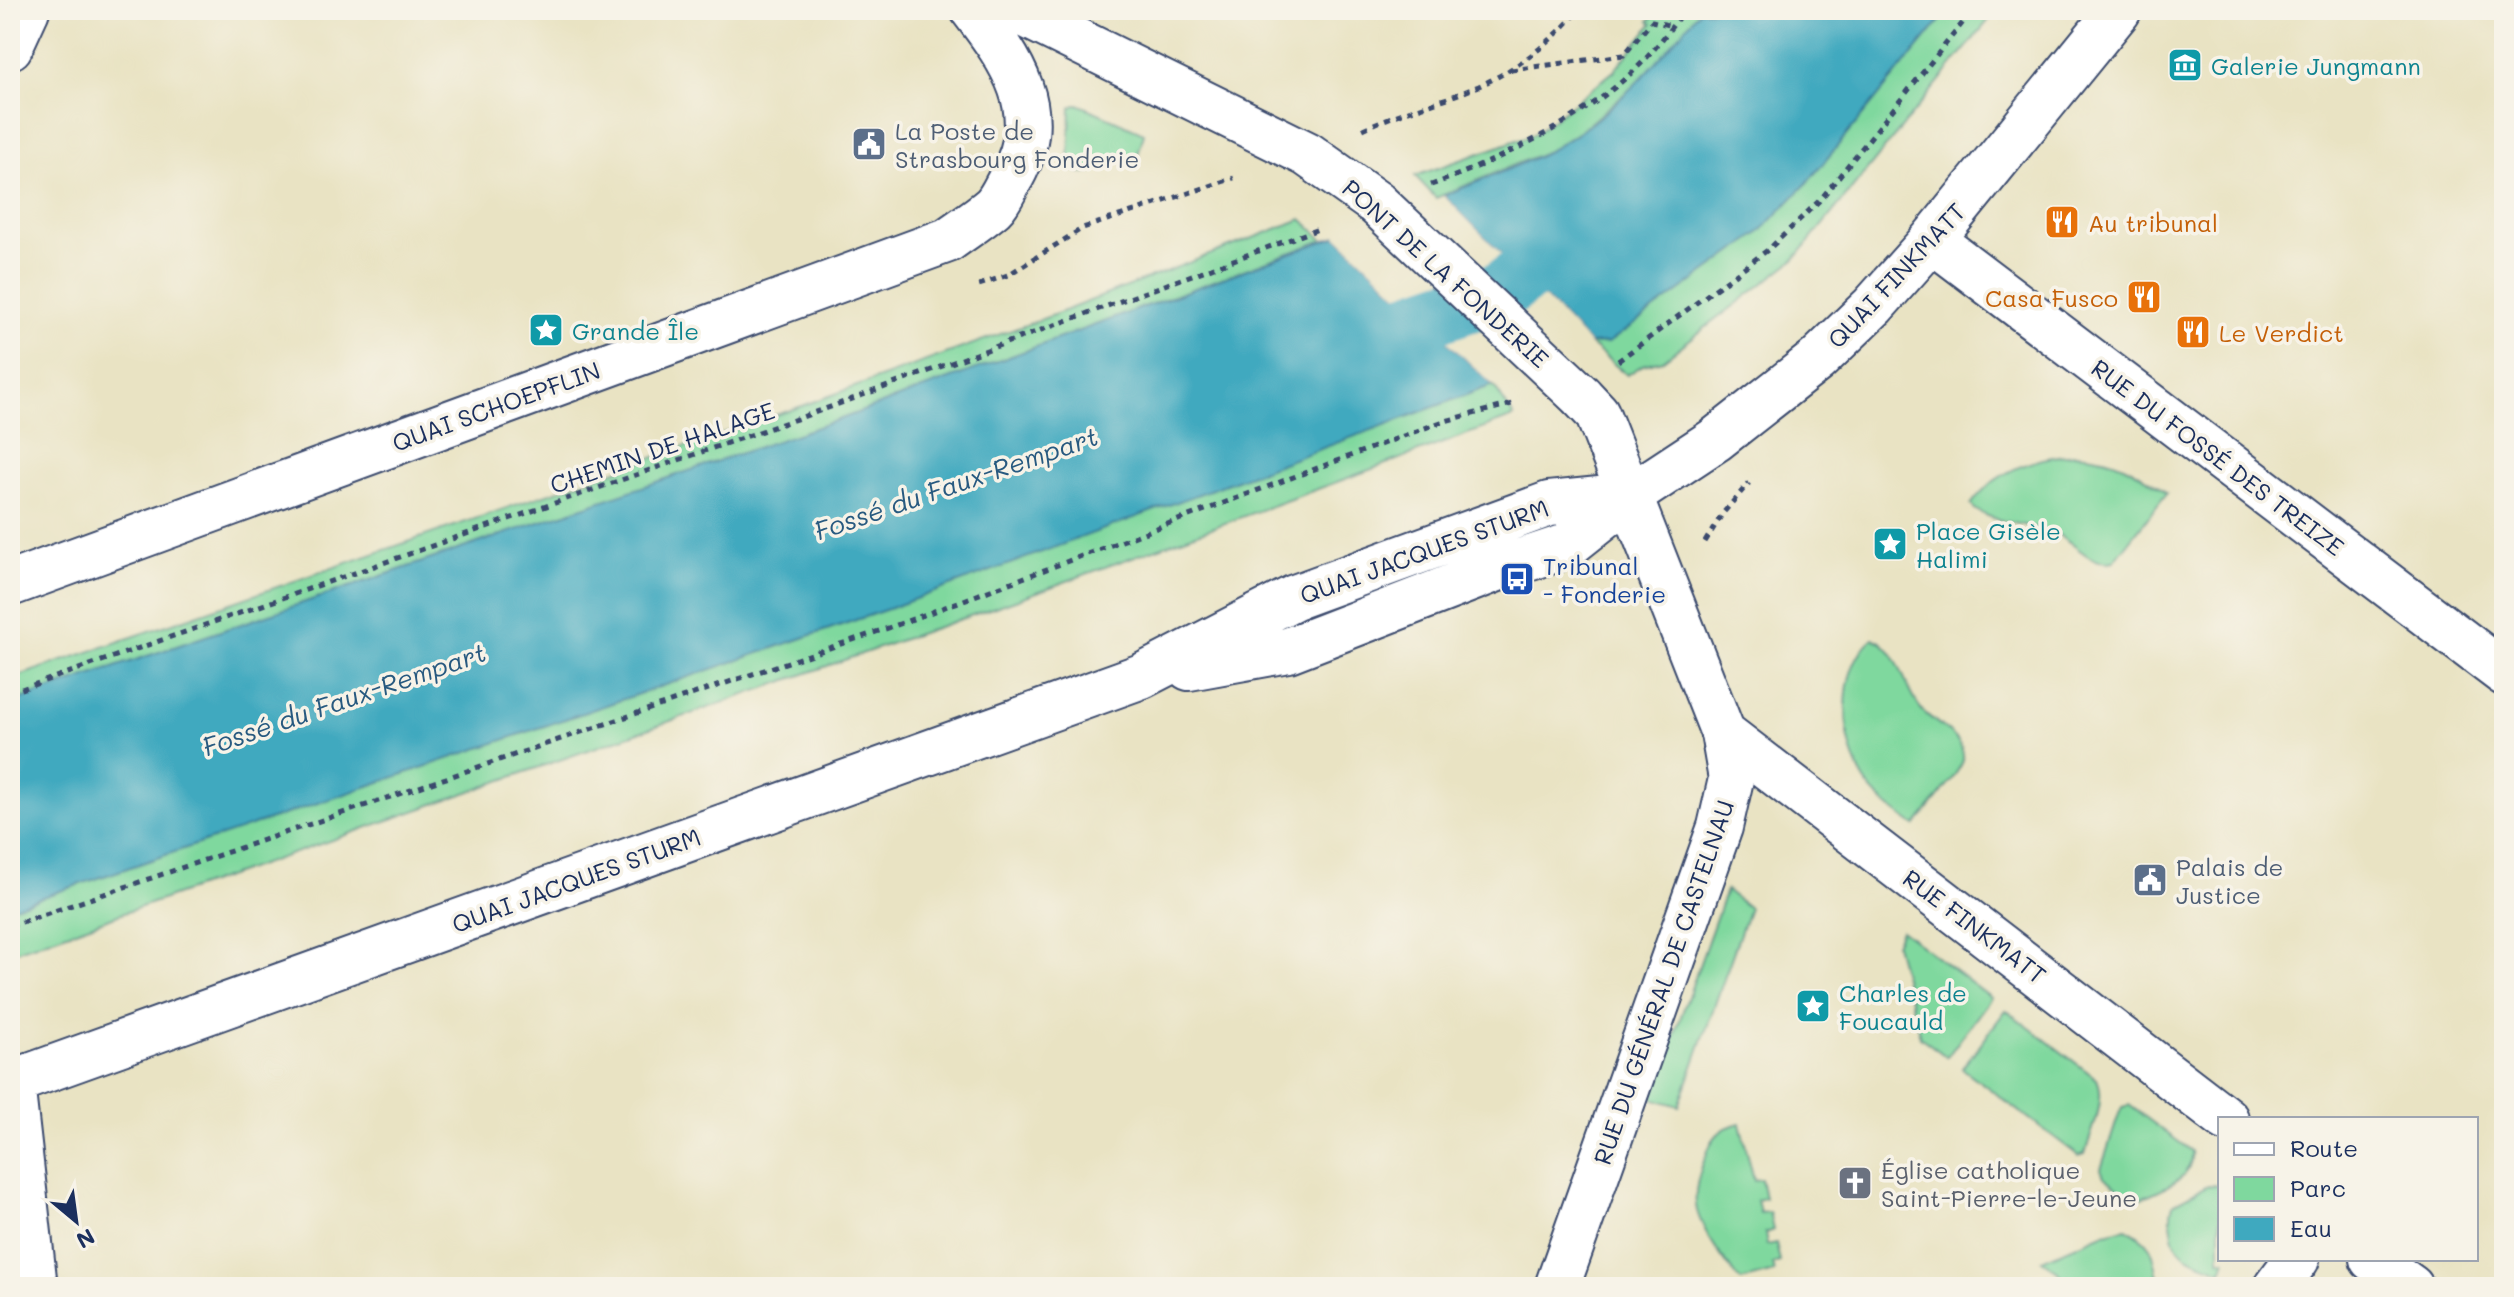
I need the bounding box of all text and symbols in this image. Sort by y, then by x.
museum icon: Galerie Jungmann [2166,46,2204,84]
place label: Galerie Jungmann [2211,50,2421,81]
place label: La Poste de Strasbourg Fonderie [895,115,1139,174]
public building icon: La Poste de Strasbourg Fonderie [850,125,888,163]
street label: PONT DE LA FONDERIE [1336,172,1556,374]
street label: QUAI FINKMATT [1820,196,1972,354]
restaurant icon: Au tribunal [2043,203,2081,241]
place label: Au tribunal [2088,207,2218,238]
restaurant icon: Casa Fusco [2125,278,2163,316]
place label: Casa Fusco [1985,282,2118,313]
place icon: Grande Île [527,311,565,349]
restaurant icon: Le Verdict [2174,313,2212,351]
place label: Grande Île [572,315,699,346]
place label: Le Verdict [2219,317,2344,348]
street label: RUE DU FOSSÉ DES TREIZE [2086,352,2350,562]
street label: QUAI SCHOEPFLIN [388,354,604,458]
street label: CHEMIN DE HALAGE [546,394,778,500]
water label: Fossé du Faux-Rempart [810,418,1102,548]
street label: QUAI JACQUES STURM [1296,492,1552,610]
place label: Place Gisèle Halimi [1916,515,2061,574]
place icon: Place Gisèle Halimi [1871,525,1909,563]
place label: Tribunal - Fonderie [1543,550,1666,609]
bus stop icon: Tribunal - Fonderie [1498,560,1536,598]
water label: Fossé du Faux-Rempart [198,634,490,764]
street label: RUE DU GÉNÉRAL DE CASTELNAU [1586,796,1740,1168]
street label: QUAI JACQUES STURM [448,821,704,939]
place label: Palais de Justice [2176,851,2283,910]
public building icon: Palais de Justice [2131,861,2169,899]
street label: RUE FINKMATT [1897,862,2053,990]
place label: Charles de Foucauld [1839,977,1967,1036]
place icon: Charles de Foucauld [1794,987,1832,1025]
legend [2218,1117,2478,1261]
text: Route [2290,1132,2358,1163]
place label: Église catholique Saint-Pierre-le-Jeune [1881,1154,2137,1213]
church icon: Église catholique Saint-Pierre-le-Jeune [1836,1164,1874,1202]
text: Parc [2290,1172,2346,1203]
north arrow [36,1181,116,1261]
text: Eau [2290,1212,2332,1243]
text: N [72,1222,100,1256]

